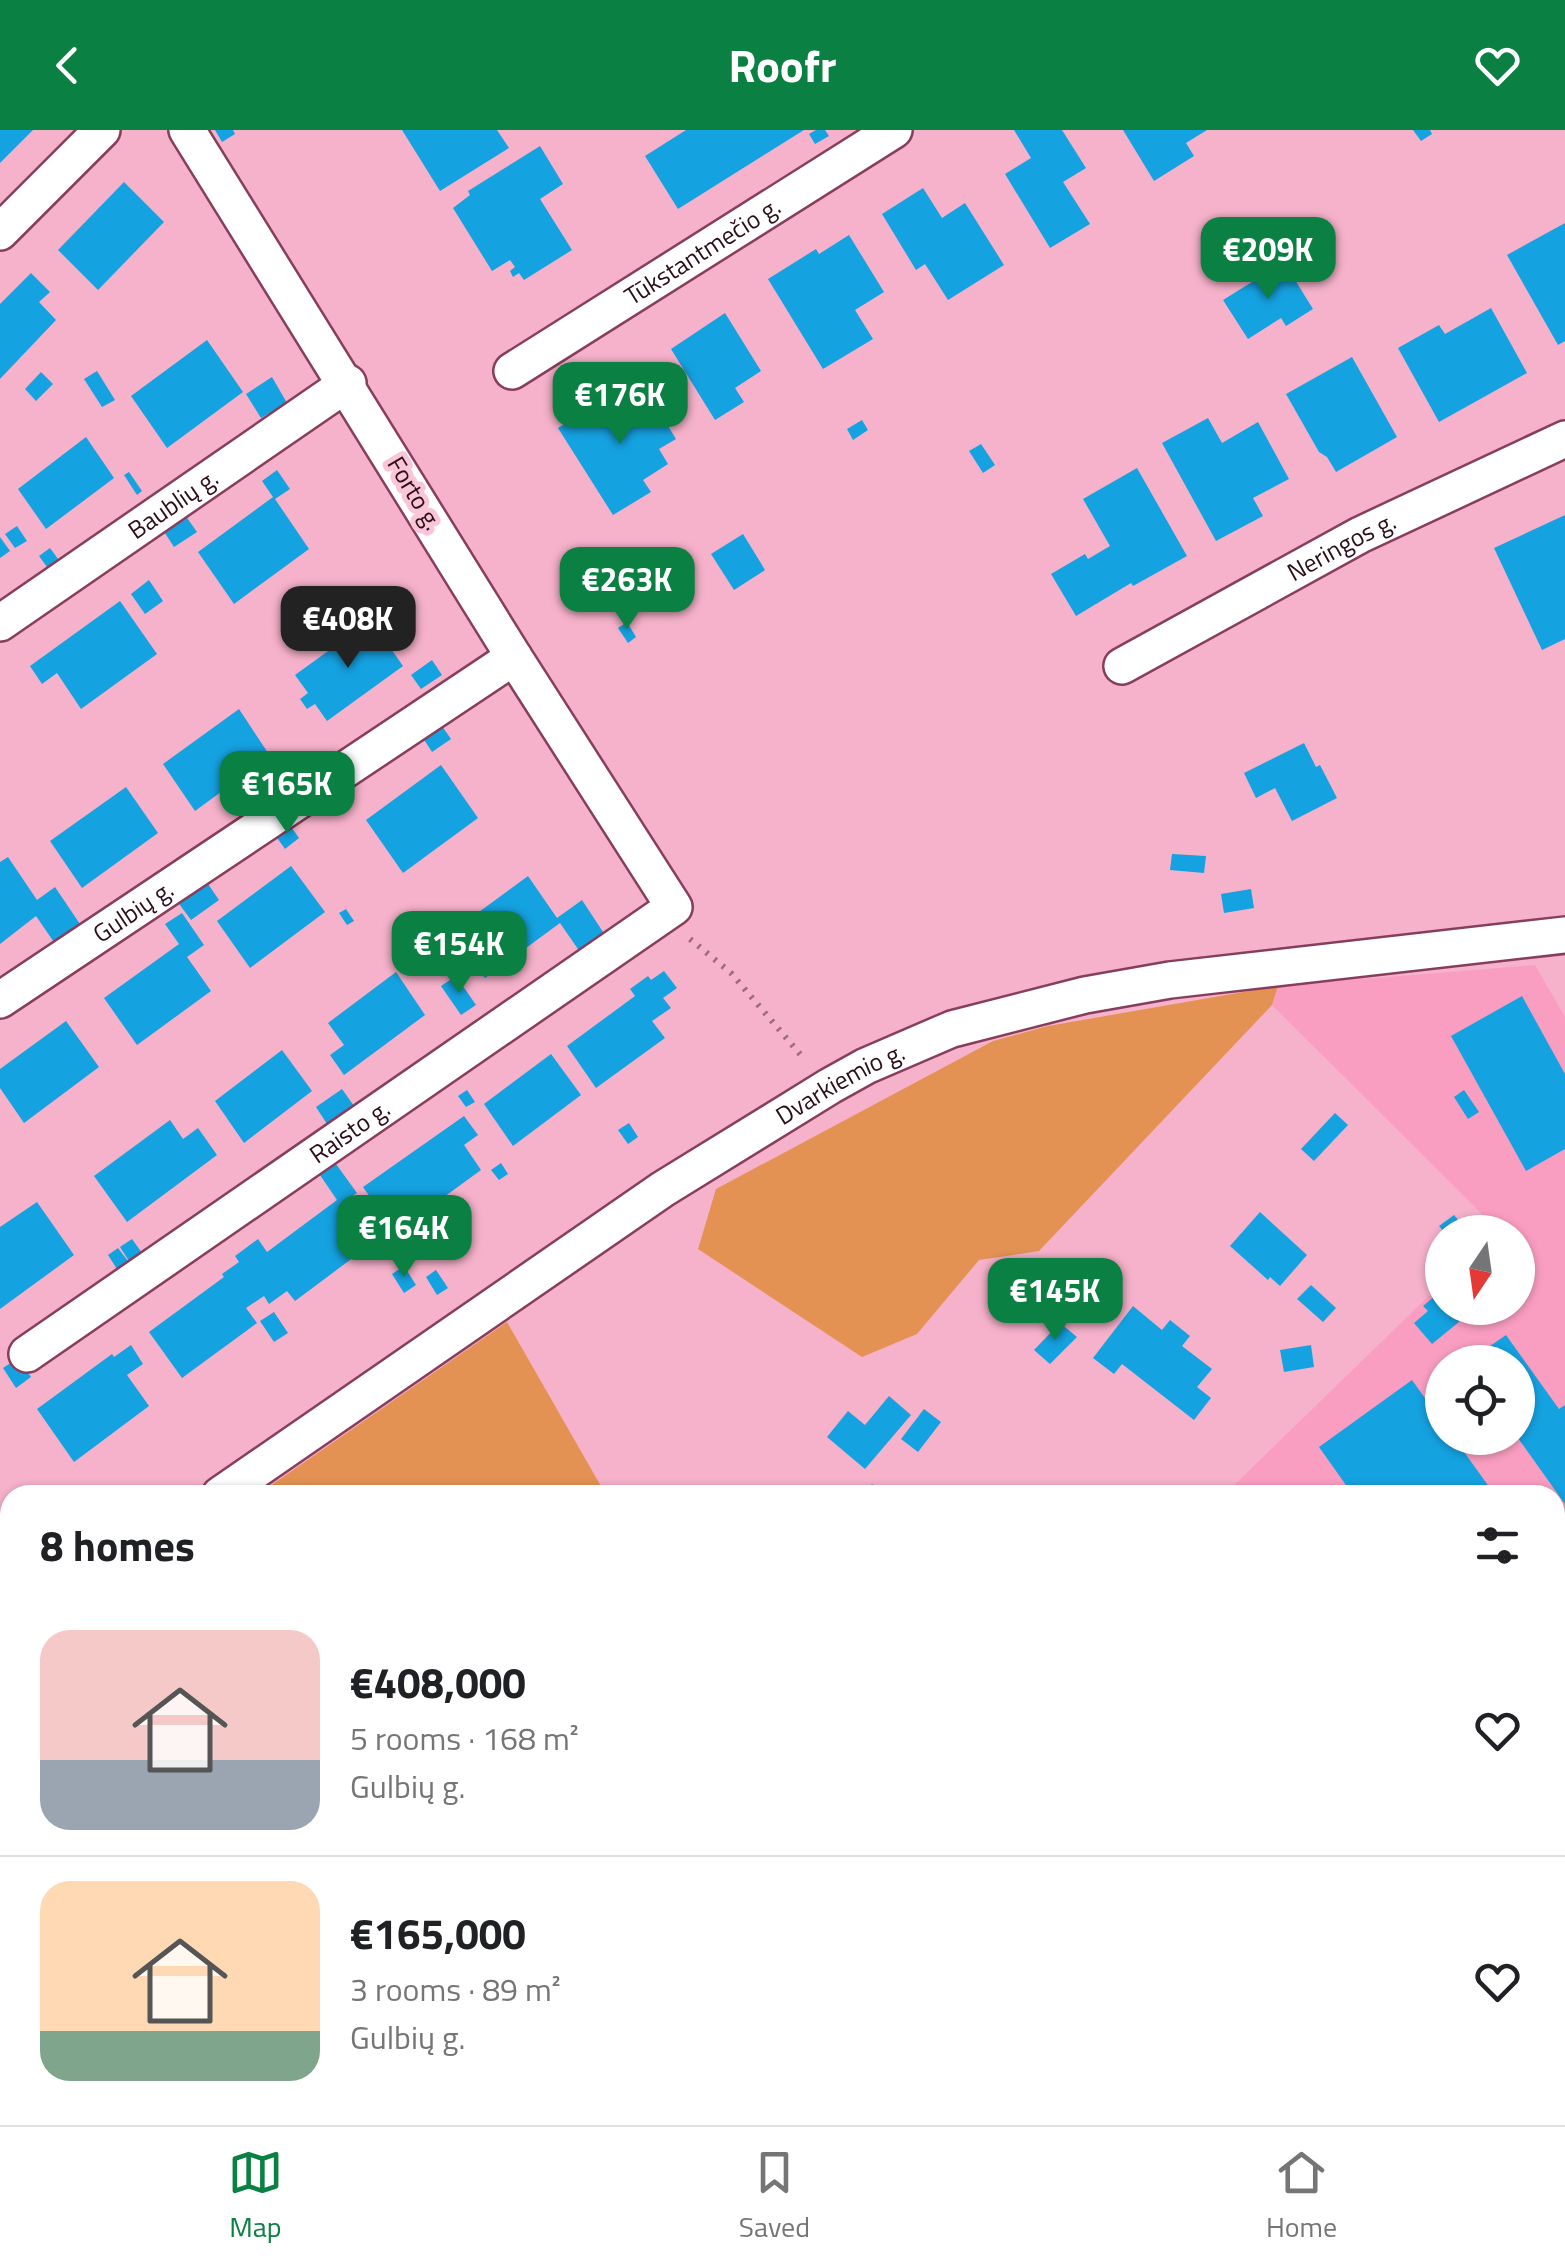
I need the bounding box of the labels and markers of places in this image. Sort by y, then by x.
pin: €209K [1198,217,1338,302]
pin: €176K [550,362,690,447]
pin: €263K [557,547,697,632]
pin: €408K [278,586,418,671]
pin: €165K [217,751,357,836]
pin: €154K [389,911,529,996]
pin: €164K [334,1195,474,1280]
pin: €145K [985,1258,1125,1343]

